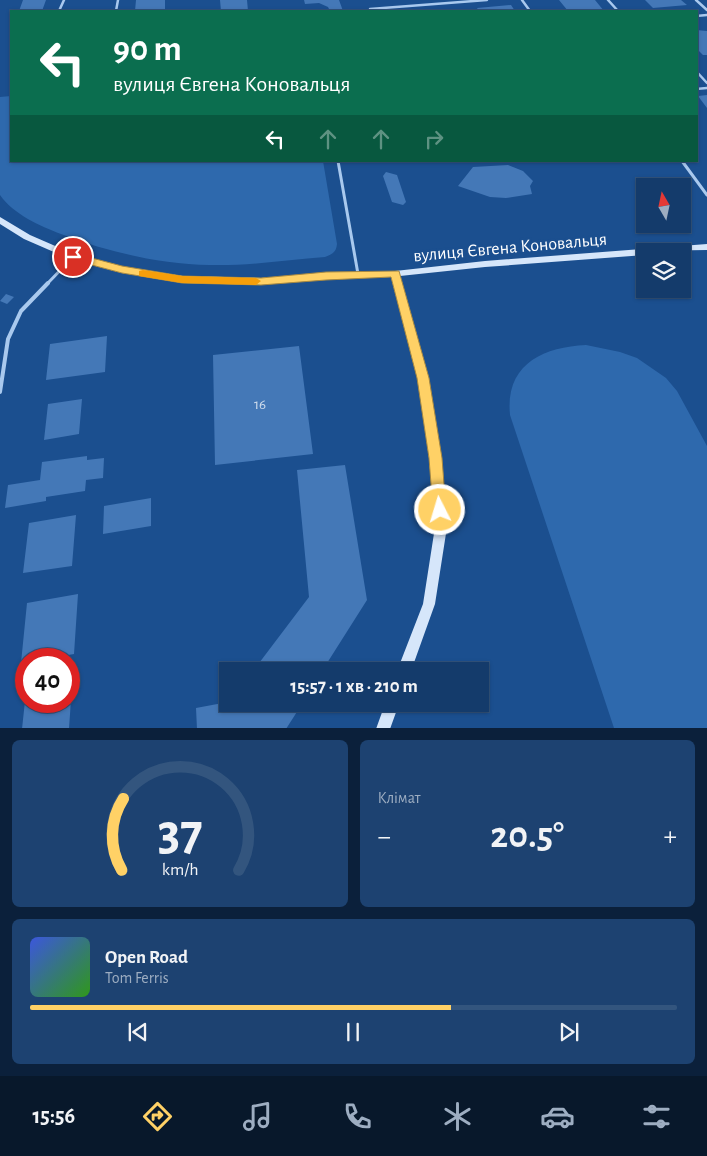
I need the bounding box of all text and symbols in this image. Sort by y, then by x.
icon: left [30,30,95,95]
text: 90 m [113,32,182,67]
text: вулиця Євгена Коновальця [113,73,351,95]
icon: left [261,125,289,153]
icon: ahead [314,125,342,153]
icon: ahead [367,125,395,153]
icon: right [420,125,448,153]
north arrow [636,178,691,232]
map controls [636,178,691,298]
street label: вулиця Євгена Коновальця [413,231,608,265]
pin [52,236,94,278]
icon: arrive [59,243,87,271]
button: layers [636,243,691,298]
house number: 16 [254,397,266,412]
position arrow [413,483,465,535]
speed limit sign: 40 [15,648,80,713]
text: 15:57 · 1 хв · 210 m [290,677,418,696]
text: Клімат [378,790,421,806]
text: 37 [157,807,202,859]
text: 20.5° [490,817,564,855]
text: − [378,823,391,851]
text: + [664,823,677,851]
text: km/h [161,861,198,879]
text: Open Road [105,948,188,967]
text: Tom Ferris [105,970,169,986]
icon: previous [124,1018,152,1046]
icon: pause [339,1018,367,1046]
icon: next [555,1018,583,1046]
icon: directions [140,1099,175,1134]
icon: music [240,1099,275,1134]
icon: phone [340,1099,375,1134]
icon: climate [440,1099,475,1134]
icon: car [540,1099,575,1134]
icon: filters [639,1099,674,1134]
text: 15:56 [32,1105,75,1127]

